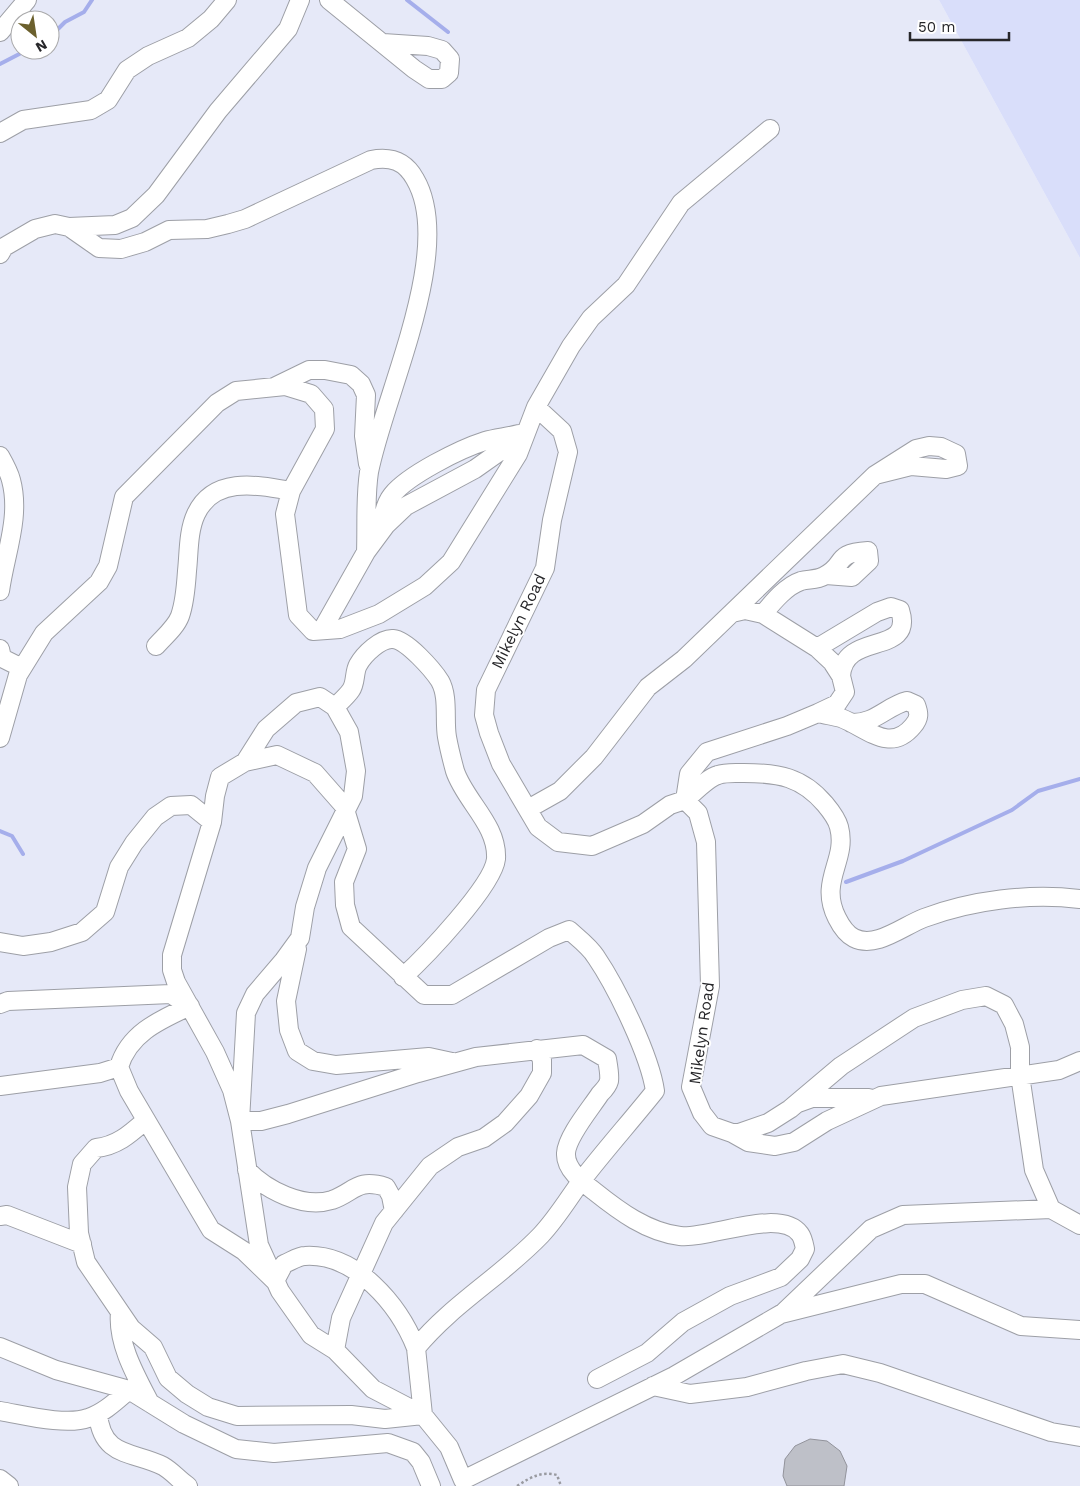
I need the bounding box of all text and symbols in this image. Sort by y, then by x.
north arrow [10,10,60,60]
scale bar [910,10,1009,42]
text: 50 m [918,18,955,36]
text: N [33,37,50,56]
street label: Mikelyn Road [487,571,550,672]
street label: Mikelyn Road [685,981,718,1085]

